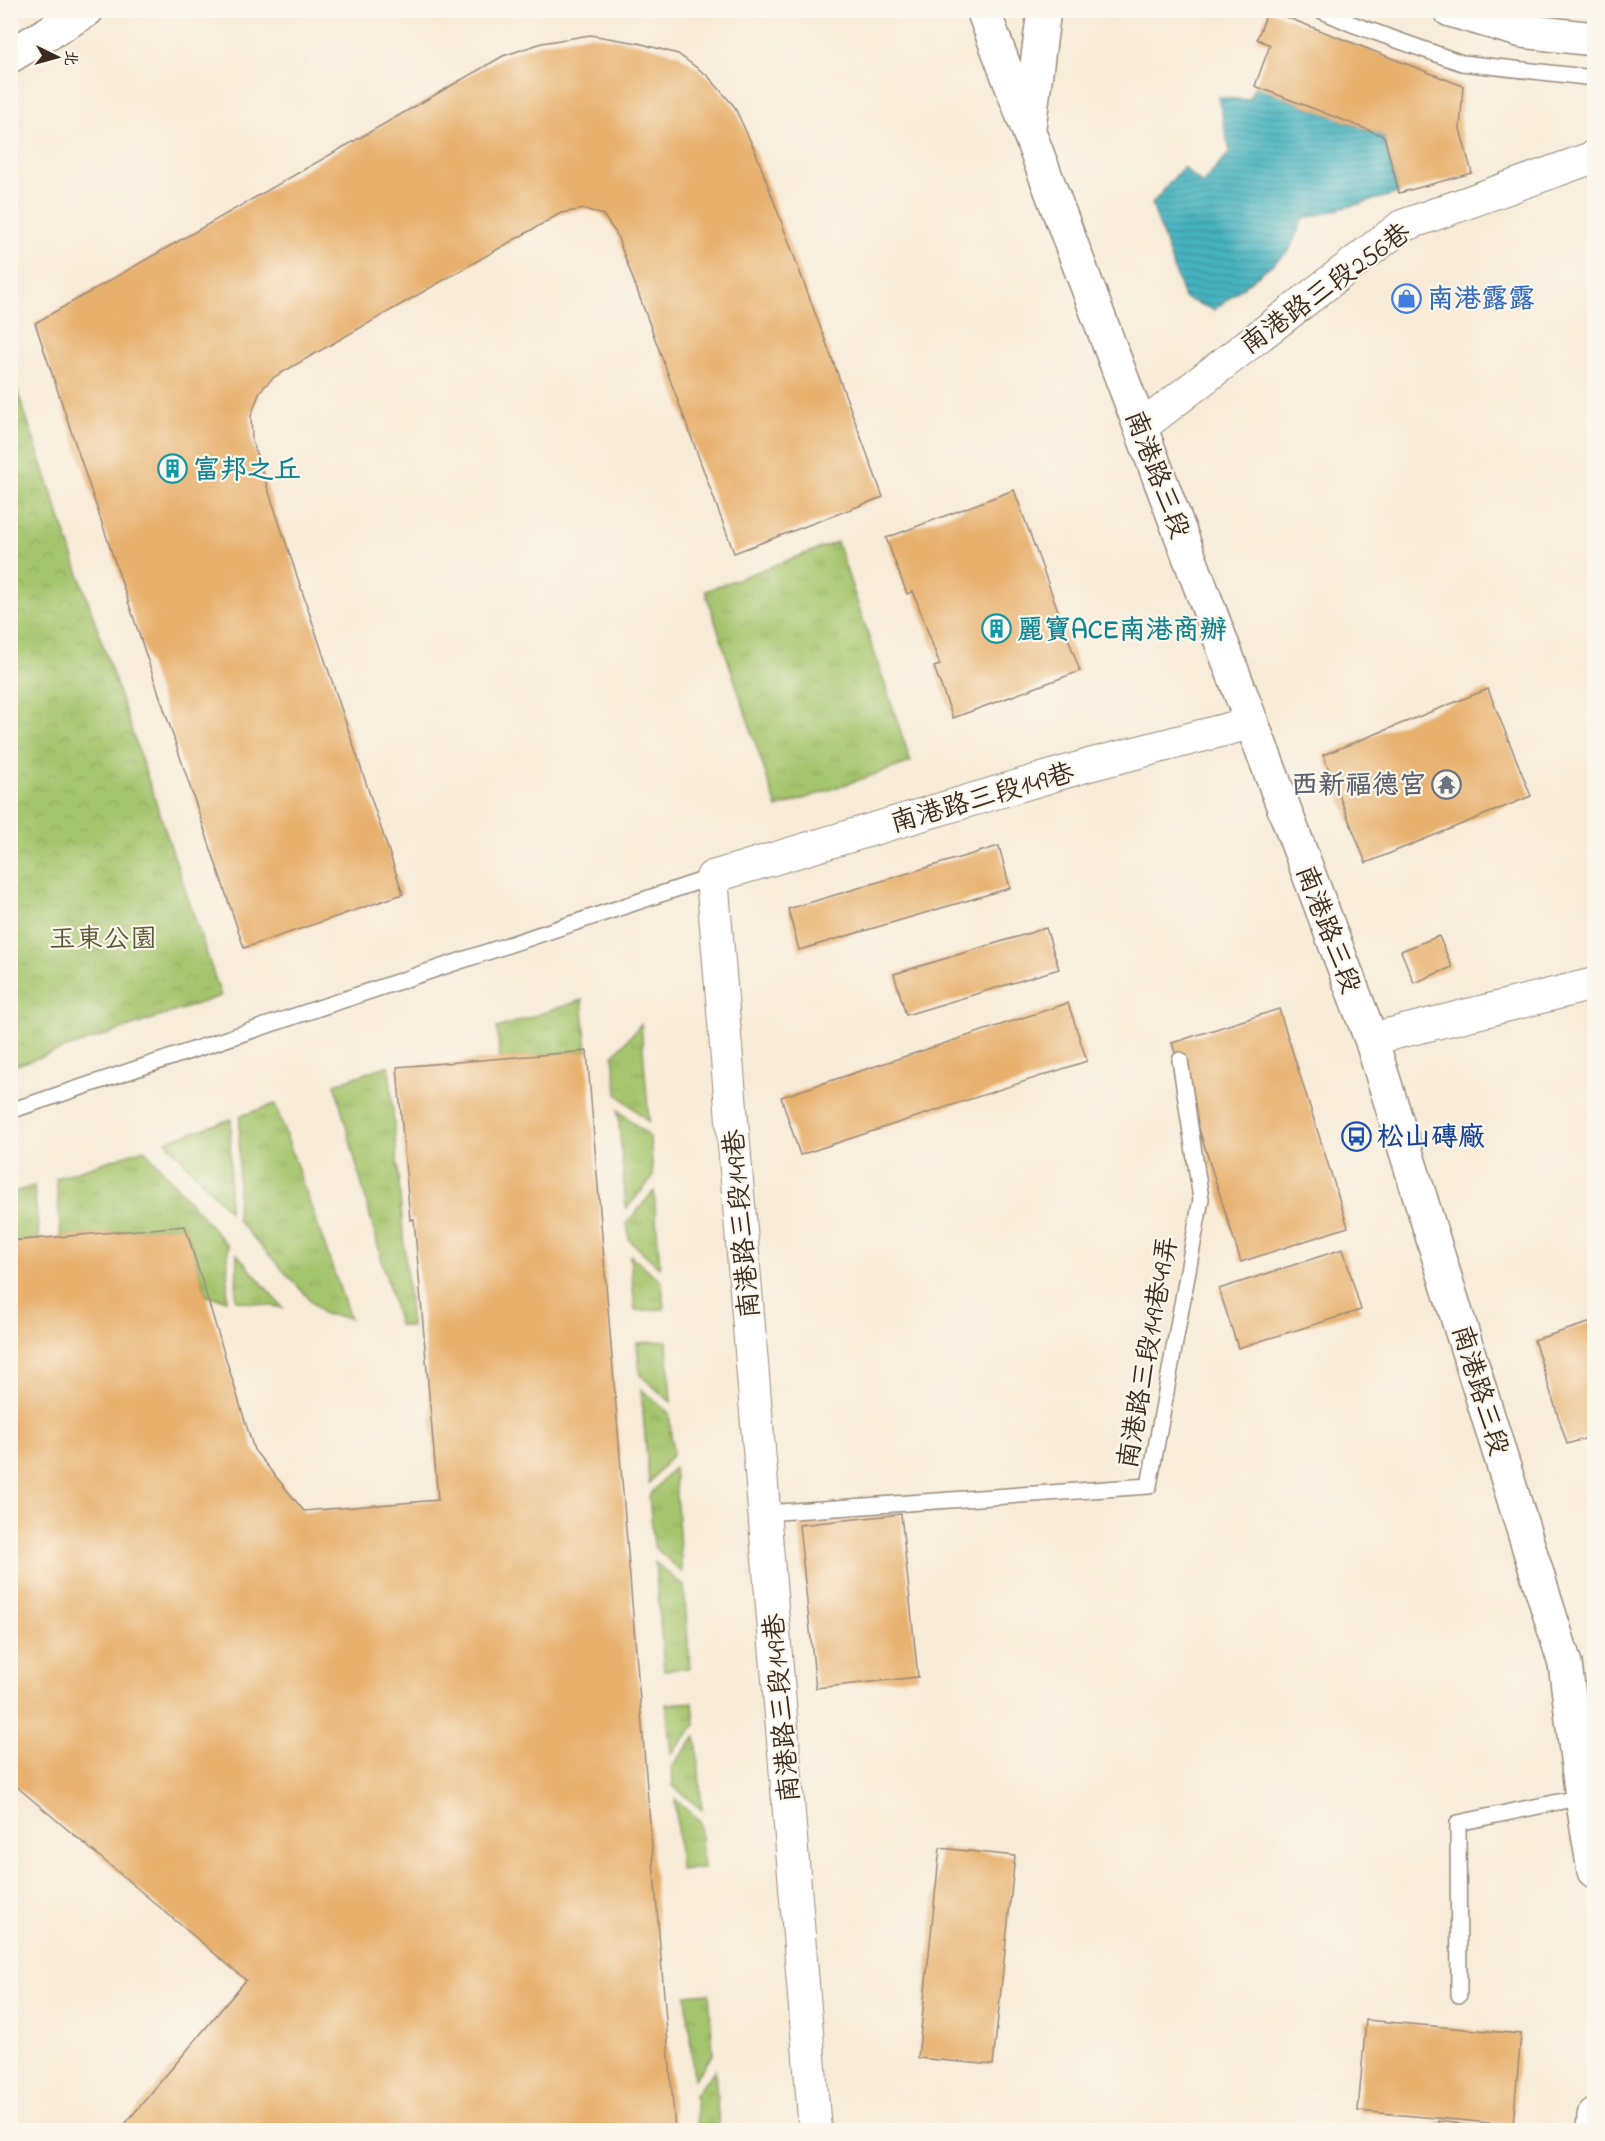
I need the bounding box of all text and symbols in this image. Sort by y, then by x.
north arrow [27,27,87,87]
text: 北 [57,49,83,67]
street label: 南港路三段256巷 [1233,215,1420,365]
place label: 南港露露 [1427,281,1535,320]
shop icon: 南港露露 [1390,282,1422,314]
street label: 南港路三段 [1113,405,1198,545]
place label: 富邦之丘 [193,452,301,491]
building icon: 富邦之丘 [156,453,188,485]
place label: 麗寶ACE南港商辦 [1017,612,1227,651]
building icon: 麗寶ACE南港商辦 [980,613,1012,645]
street label: 南港路三段149巷 [886,754,1079,844]
place label: 西新福德宮 [1291,767,1426,806]
temple icon: 西新福德宮 [1431,768,1463,800]
street label: 南港路三段 [1284,860,1369,1000]
park label: 玉東公園 [49,921,157,960]
place label: 松山磚廠 [1377,1119,1485,1158]
bus stop icon: 松山磚廠 [1340,1120,1372,1152]
street label: 南港路三段149巷 [716,1128,771,1320]
street label: 南港路三段149巷49弄 [1110,1233,1189,1472]
street label: 南港路三段 [1440,1320,1517,1461]
street label: 南港路三段149巷 [756,1612,811,1804]

